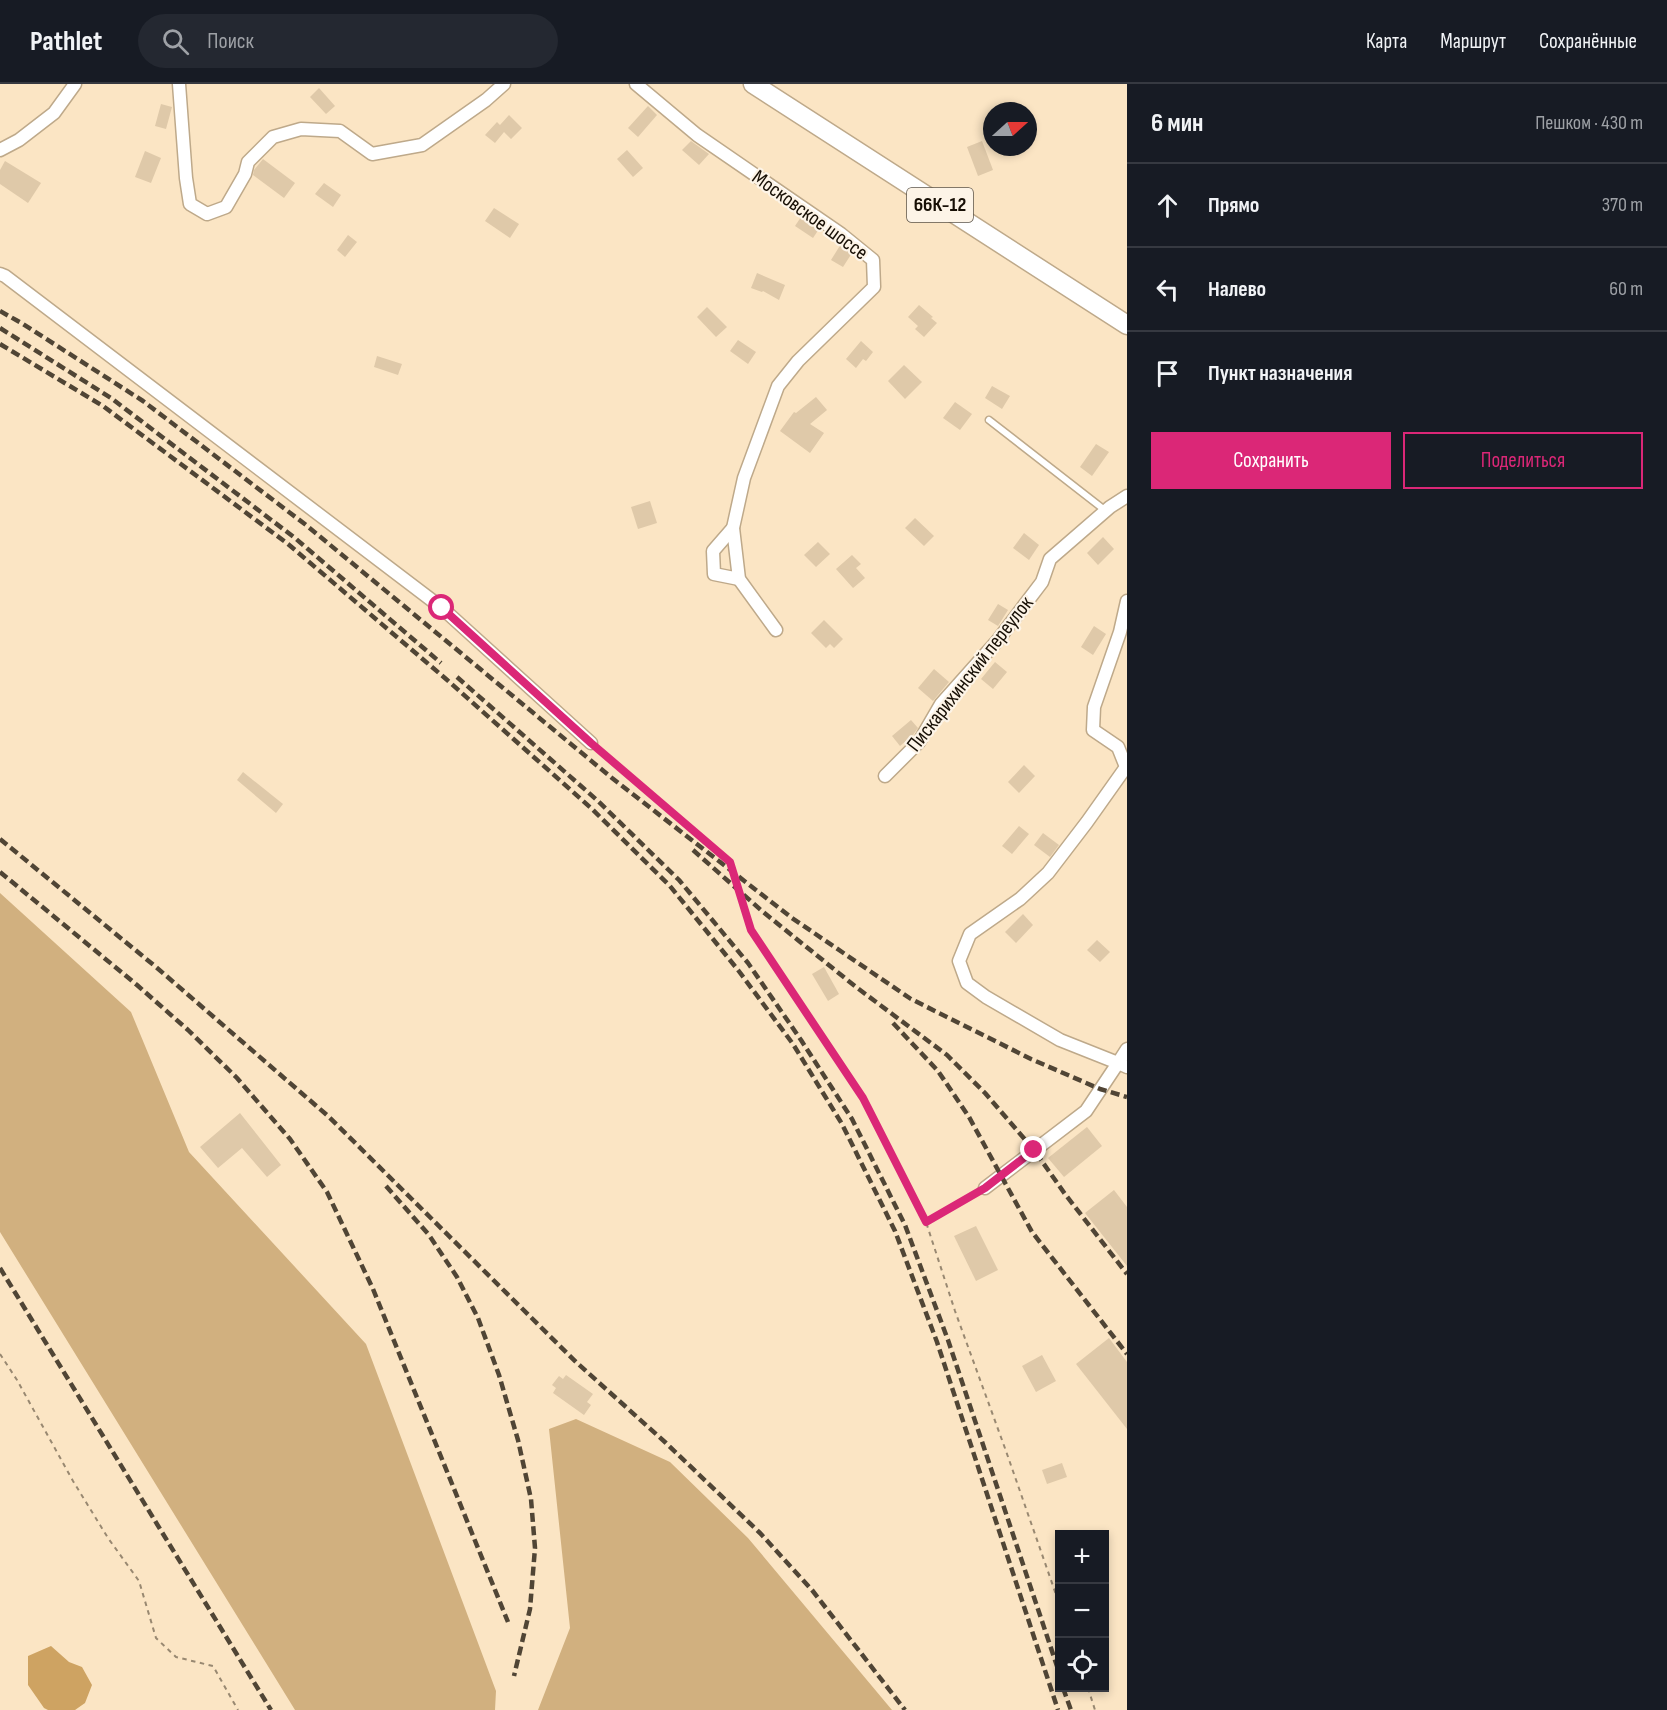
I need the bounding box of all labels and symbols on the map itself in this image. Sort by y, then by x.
north arrow [983,102,1037,156]
street label: Московское шоссе [747,165,873,265]
road number: 66К-12 [907,188,973,222]
street label: Пискарихинский переулок [901,591,1039,757]
route start [428,594,454,620]
route end [1020,1136,1046,1162]

